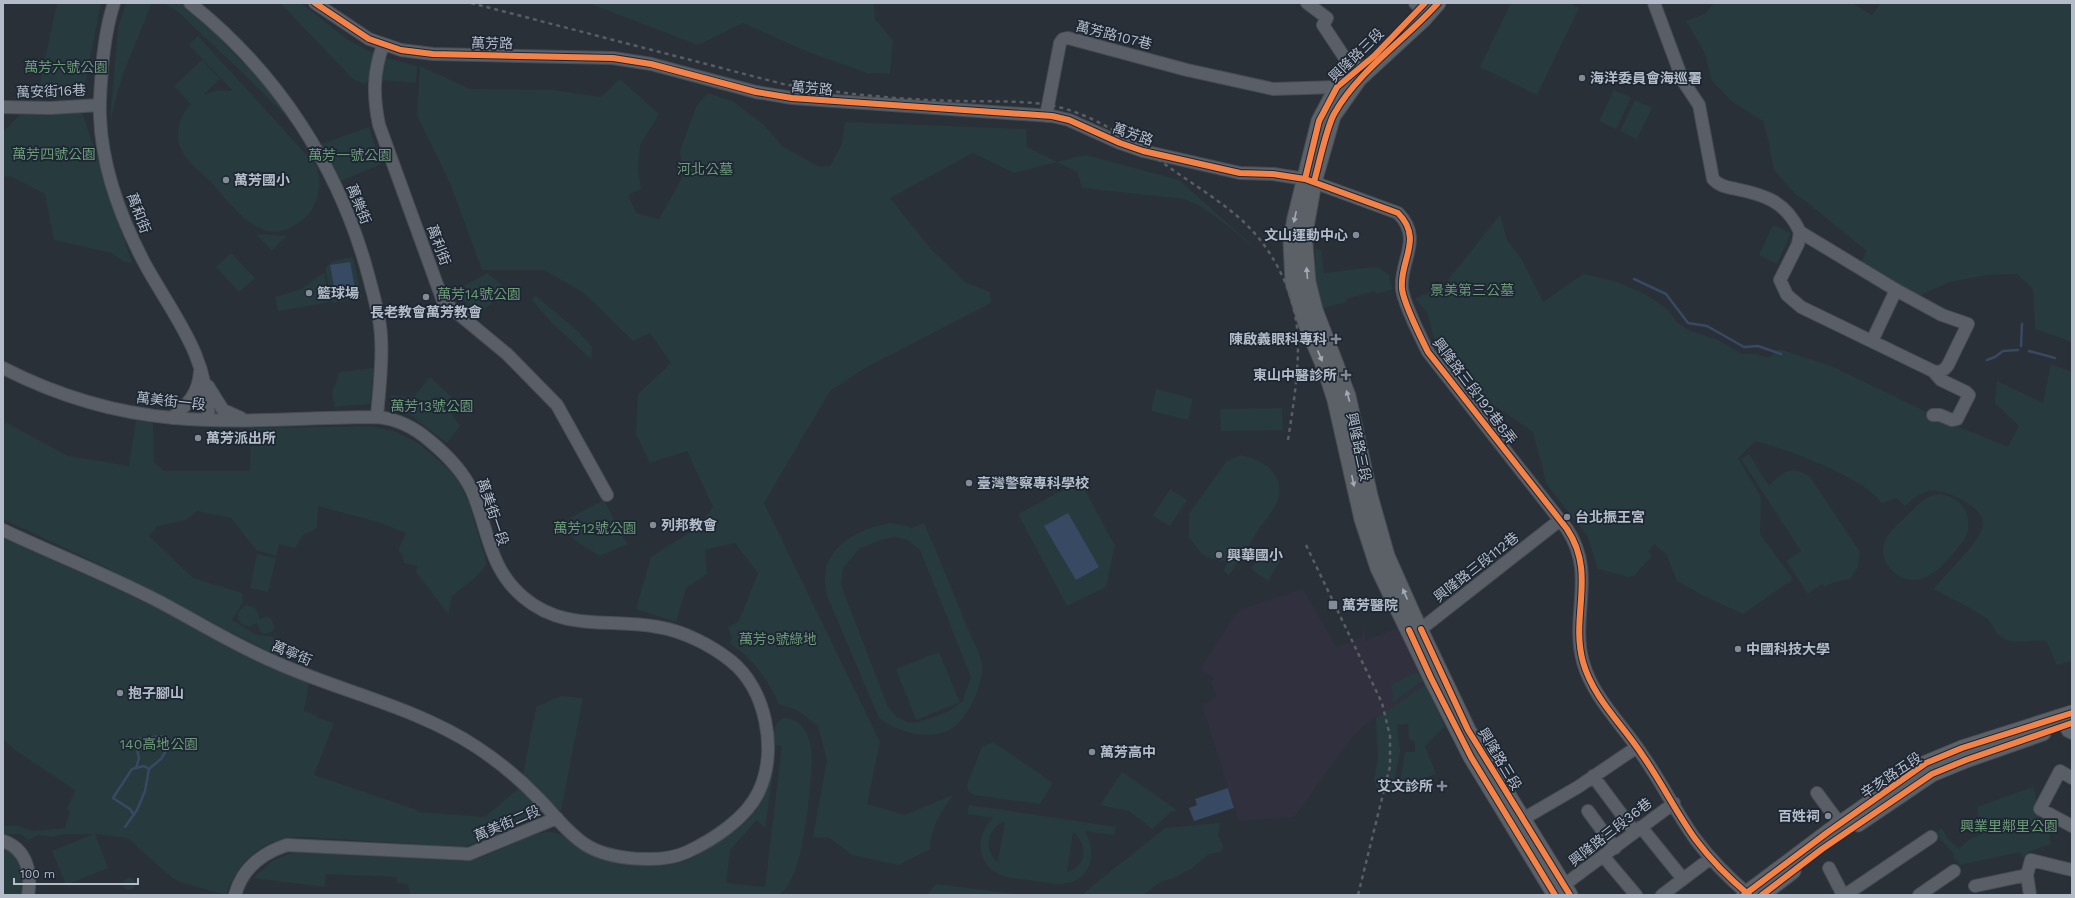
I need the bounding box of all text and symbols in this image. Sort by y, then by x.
street label: 萬芳路107巷 [1074,18,1154,52]
street label: 興隆路三段 [1325,25,1387,85]
street label: 萬芳路 [471,35,513,51]
park label: 萬芳六號公園 [24,59,108,75]
place label: 海洋委員會海巡署 [1590,70,1702,86]
marker: 海洋委員會海巡署 [1577,73,1587,83]
street label: 萬芳路 [790,78,834,98]
street label: 萬安街16巷 [16,82,86,100]
street label: 萬芳路 [1111,120,1155,148]
park label: 萬芳四號公園 [12,146,96,162]
park label: 萬芳一號公園 [308,147,392,163]
park label: 河北公墓 [677,161,733,177]
place label: 萬芳國小 [234,172,290,188]
marker: 萬芳國小 [221,175,231,185]
street label: 萬樂街 [344,182,374,226]
street label: 萬和街 [124,191,154,235]
one-way arrow [1292,211,1298,223]
street label: 萬利街 [424,223,454,267]
place label: 文山運動中心 [1264,227,1348,243]
marker: 文山運動中心 [1351,230,1361,240]
one-way arrow [1304,267,1311,279]
park label: 景美第三公墓 [1430,282,1514,298]
place label: 籃球場 [317,285,359,301]
park label: 萬芳14號公園 [437,286,521,302]
marker: 籃球場 [304,288,314,298]
marker: 長老教會萬芳教會 [421,292,431,302]
place label: 長老教會萬芳教會 [370,304,482,320]
place label: 陳啟義眼科專科 [1229,331,1327,347]
marker: 陳啟義眼科專科 [1330,333,1342,345]
street label: 興隆路三段192巷8弄 [1430,335,1520,447]
one-way arrow [1317,350,1323,362]
place label: 東山中醫診所 [1253,367,1337,383]
marker: 東山中醫診所 [1340,369,1352,381]
street label: 萬美街一段 [135,389,207,413]
one-way arrow [1344,390,1350,403]
park label: 萬芳13號公園 [390,398,474,414]
street label: 興隆路三段 [1344,411,1374,483]
place label: 萬芳派出所 [206,430,276,446]
marker: 萬芳派出所 [193,433,203,443]
place label: 臺灣警察專科學校 [977,475,1089,491]
one-way arrow [1350,475,1356,487]
street label: 萬美街一段 [474,476,512,548]
marker: 臺灣警察專科學校 [964,478,974,488]
place label: 台北振王宮 [1575,509,1645,525]
marker: 台北振王宮 [1562,512,1572,522]
place label: 列邦教會 [661,517,717,533]
park label: 萬芳12號公園 [553,520,637,536]
marker: 列邦教會 [648,520,658,530]
street label: 興隆路三段112巷 [1430,529,1522,605]
place label: 興華國小 [1227,547,1283,563]
marker: 興華國小 [1214,550,1224,560]
one-way arrow [1402,588,1408,599]
place label: 萬芳醫院 [1342,597,1398,613]
marker: 萬芳醫院 [1327,599,1339,611]
park label: 萬芳9號綠地 [739,631,817,647]
street label: 萬寧街 [270,637,314,669]
place label: 中國科技大學 [1746,641,1830,657]
marker: 中國科技大學 [1733,644,1743,654]
place label: 抱子腳山 [128,685,184,701]
marker: 抱子腳山 [115,688,125,698]
street label: 興隆路三段 [1475,725,1525,793]
park label: 140高地公園 [120,736,198,752]
place label: 萬芳高中 [1100,744,1156,760]
marker: 萬芳高中 [1087,747,1097,757]
street label: 辛亥路五段 [1858,749,1924,801]
place label: 艾文診所 [1377,778,1433,794]
marker: 艾文診所 [1436,780,1448,792]
street label: 興隆路三段36巷 [1565,795,1655,869]
street label: 萬美街二段 [472,802,542,844]
place label: 百姓祠 [1778,808,1820,824]
marker: 百姓祠 [1823,811,1833,821]
park label: 興業里鄰里公園 [1960,818,2058,834]
scale bar [14,860,138,886]
text: 100 m [20,867,55,881]

